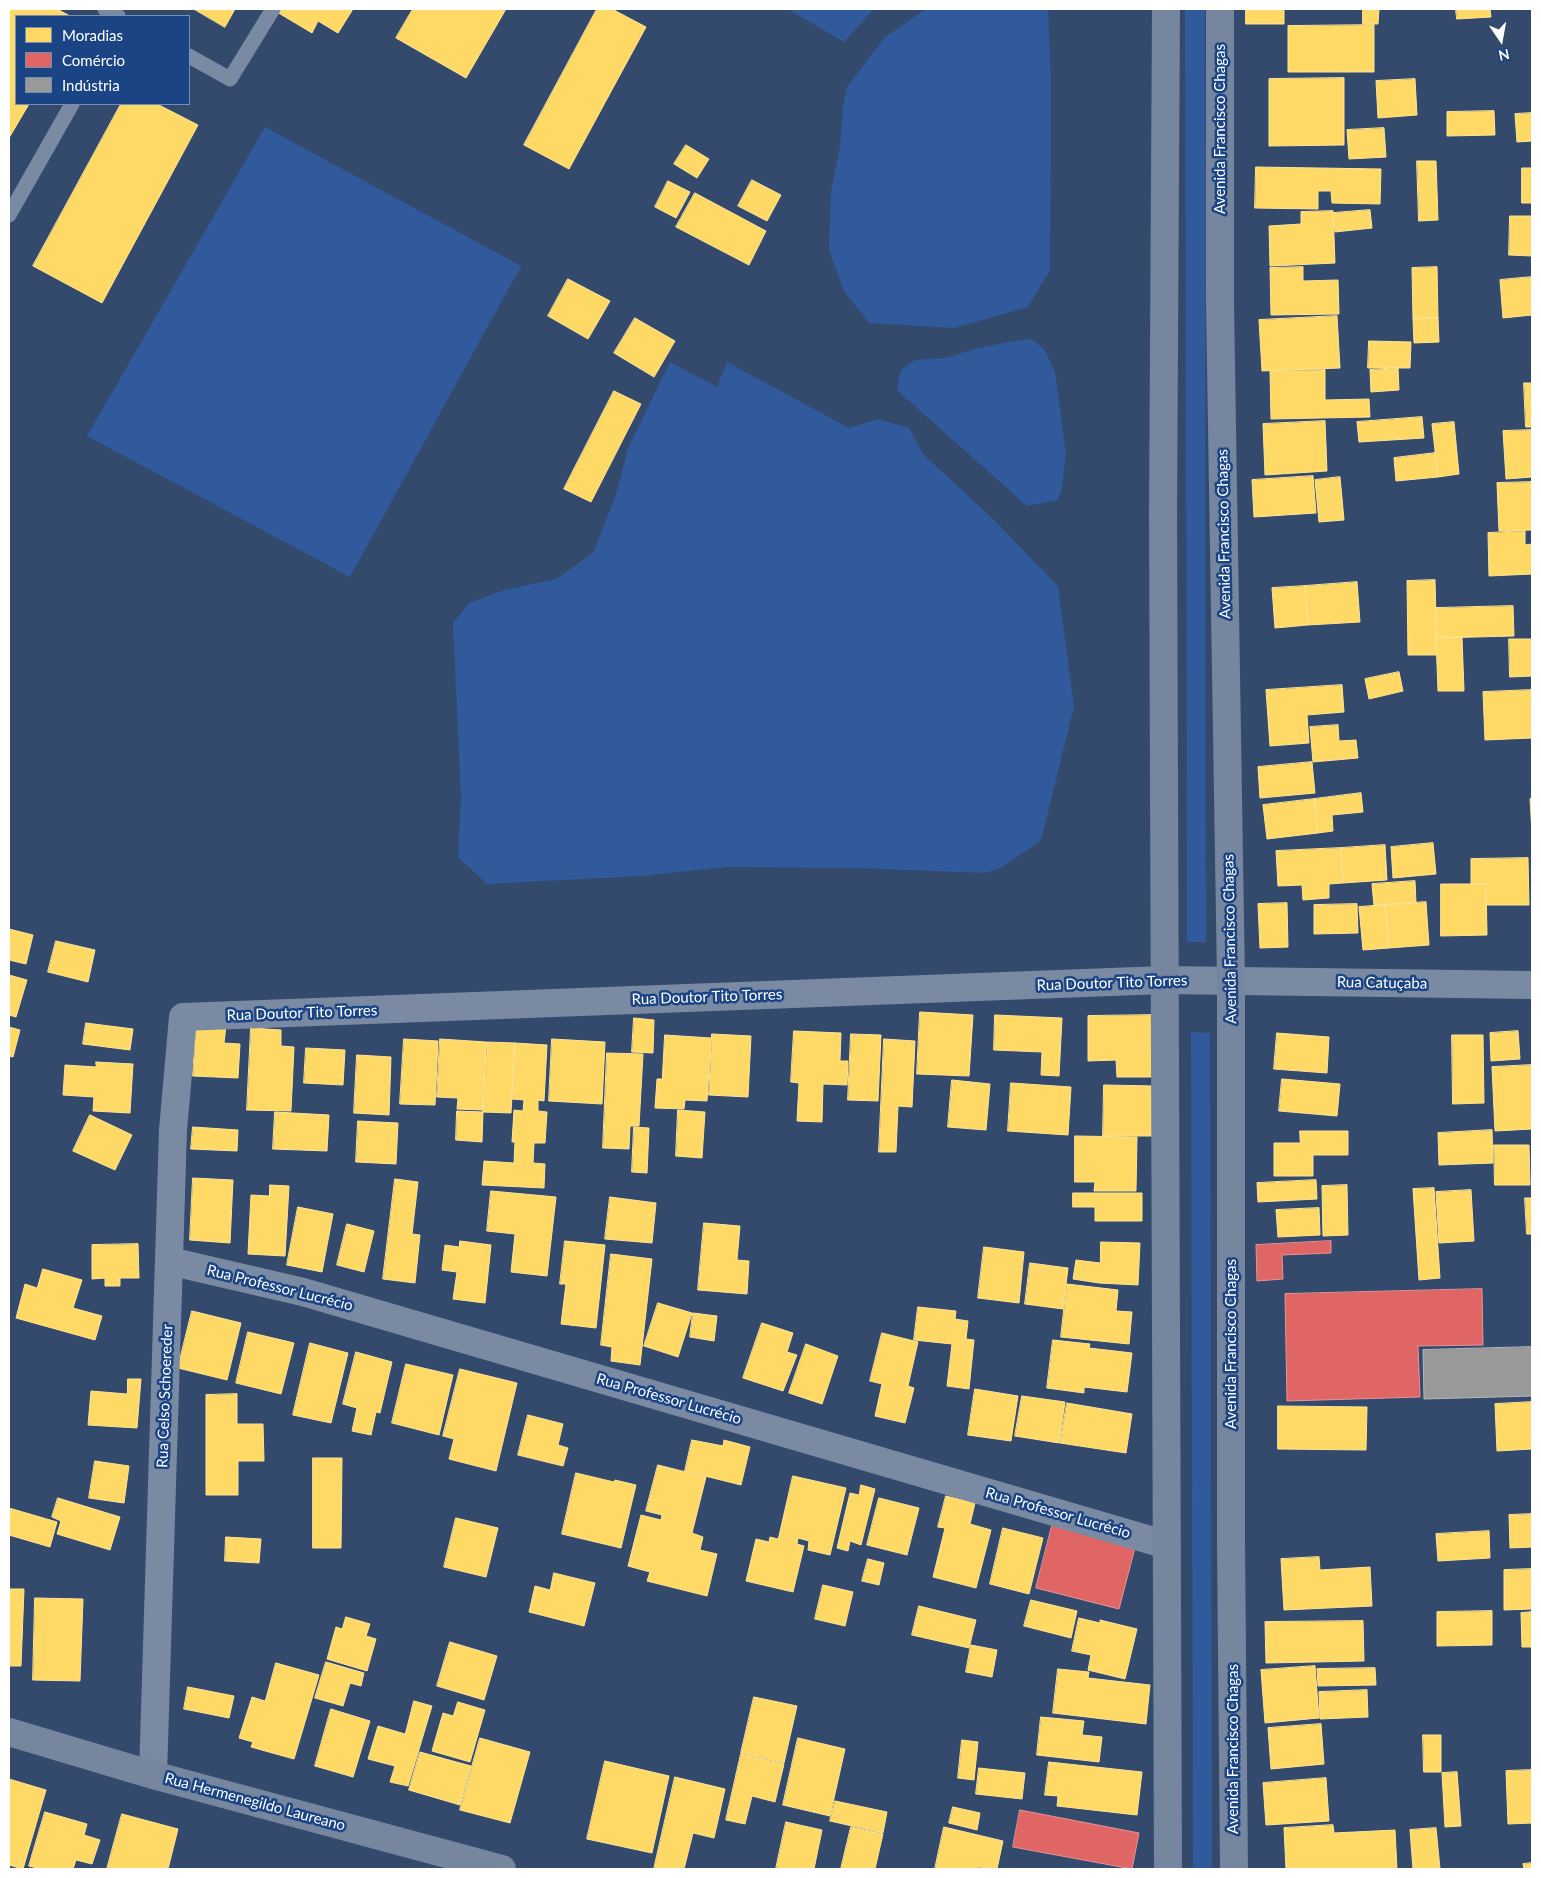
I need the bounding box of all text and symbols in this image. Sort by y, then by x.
legend [15,15,190,105]
north arrow [1476,15,1526,65]
text: Moradias [62,26,123,44]
street label: Avenida Francisco Chagas [1211,44,1229,214]
text: N [1497,46,1511,65]
text: Comércio [62,51,125,69]
text: Indústria [62,76,120,94]
street label: Avenida Francisco Chagas [1214,449,1234,619]
street label: Avenida Francisco Chagas [1220,854,1240,1024]
street label: Rua Doutor Tito Torres [1036,971,1188,995]
street label: Rua Catuçaba [1337,973,1427,993]
street label: Rua Doutor Tito Torres [631,985,783,1009]
street label: Rua Doutor Tito Torres [226,1001,378,1025]
street label: Avenida Francisco Chagas [1222,1259,1240,1429]
street label: Rua Professor Lucrécio [205,1261,355,1315]
street label: Rua Celso Schoereder [153,1324,177,1468]
street label: Rua Professor Lucrécio [594,1370,744,1428]
street label: Rua Professor Lucrécio [983,1484,1133,1542]
street label: Avenida Francisco Chagas [1224,1664,1242,1834]
street label: Rua Hermenegildo Laureano [163,1769,347,1835]

